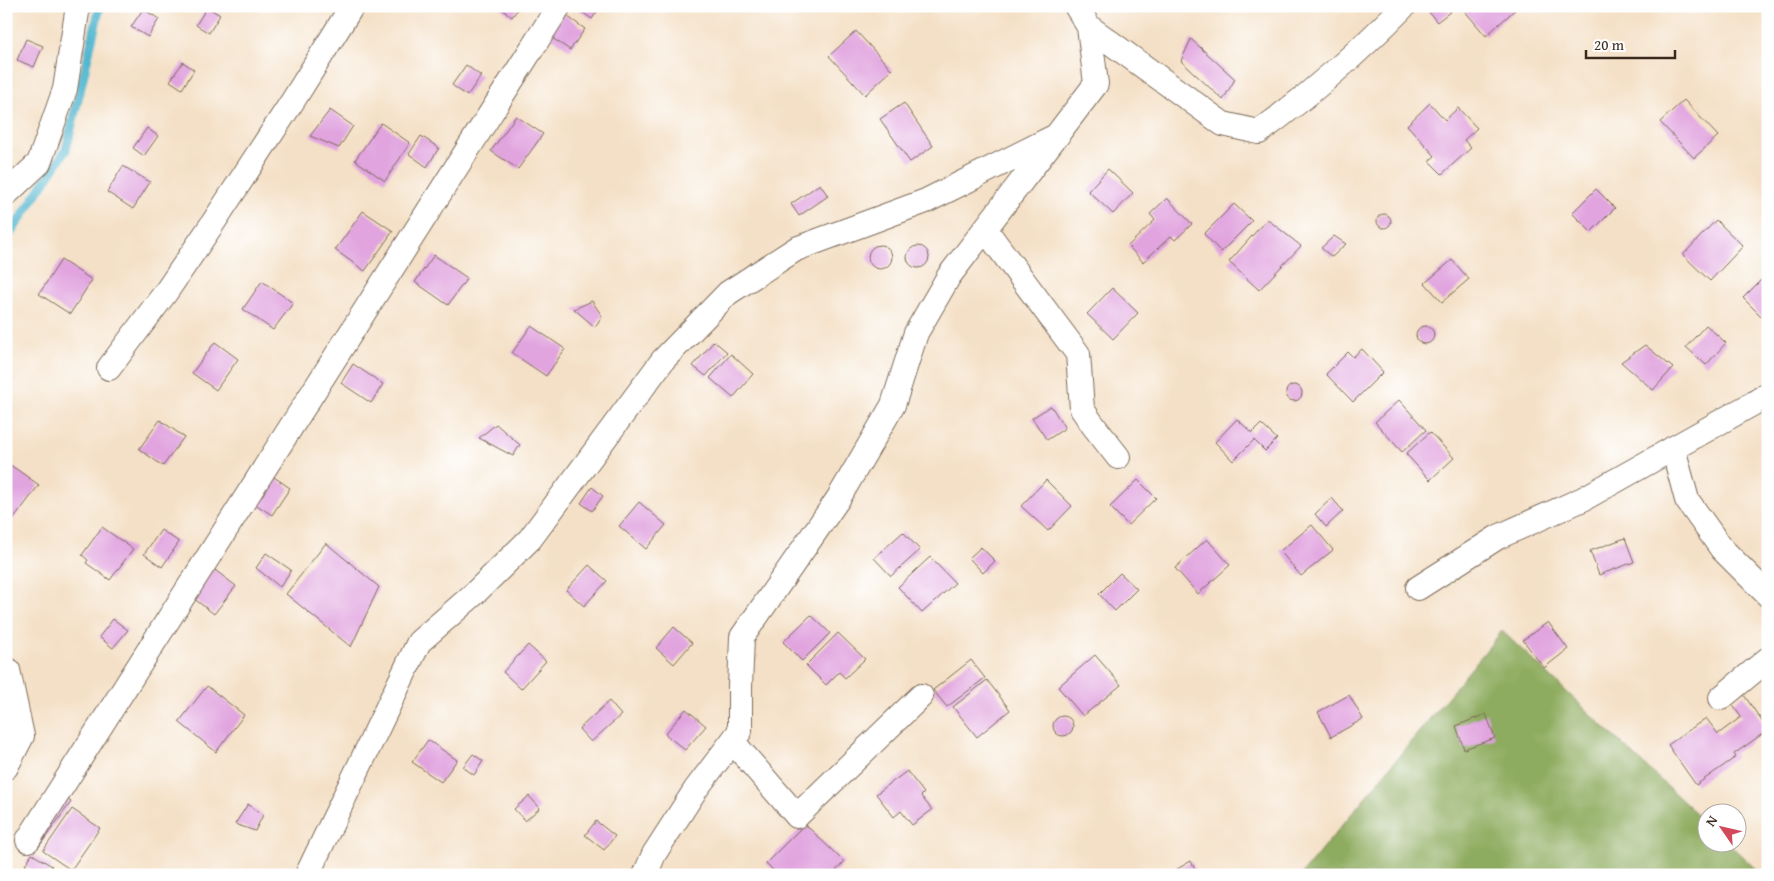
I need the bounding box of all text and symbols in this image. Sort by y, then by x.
scale bar [1586,28,1675,60]
text: 20 m [1594,34,1625,55]
north arrow [1696,804,1746,854]
text: N [1700,811,1722,830]

